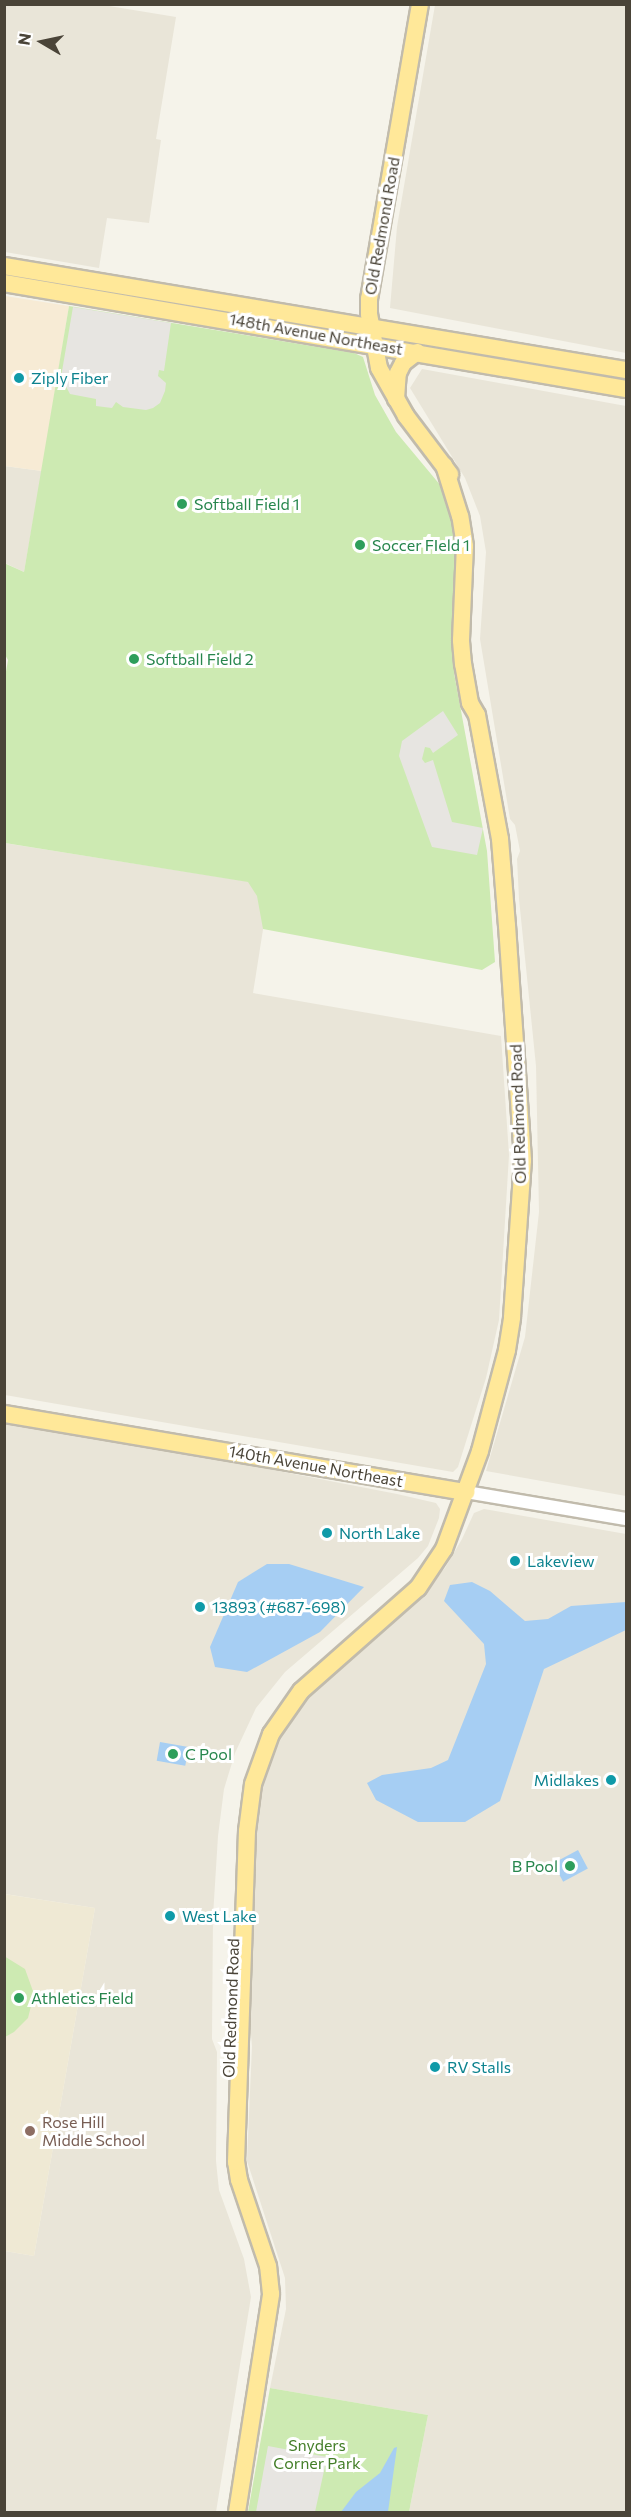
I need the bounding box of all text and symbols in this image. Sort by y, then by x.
north arrow [12,12,72,72]
text: N [13,32,34,47]
street label: Old Redmond Road [360,156,404,296]
street label: 148th Avenue Northeast [228,309,404,359]
place label: Ziply Fiber [31,368,108,388]
marker: Ziply Fiber [12,371,26,385]
place label: Softball Field 1 [194,494,300,514]
marker: Softball Field 1 [175,497,189,511]
place label: Soccer FIeld 1 [372,535,470,555]
marker: Soccer FIeld 1 [353,538,367,552]
place label: Softball Field 2 [146,649,254,669]
marker: Softball Field 2 [127,652,141,666]
street label: Old Redmond Road [506,1044,530,1184]
street label: 140th Avenue Northeast [227,1441,405,1491]
place label: North Lake [339,1523,420,1543]
marker: North Lake [320,1526,334,1540]
place label: Lakeview [527,1551,594,1571]
marker: Lakeview [508,1554,522,1568]
place label: 13893 (#687-698) [212,1597,346,1617]
marker: 13893 (#687-698) [193,1600,207,1614]
place label: C Pool [185,1744,232,1764]
marker: C Pool [166,1747,180,1761]
place label: Midlakes [534,1770,599,1790]
marker: Midlakes [604,1773,618,1787]
place label: B Pool [512,1856,558,1876]
marker: B Pool [563,1859,577,1873]
place label: West Lake [182,1906,257,1926]
marker: West Lake [163,1909,177,1923]
street label: Old Redmond Road [219,1938,243,2078]
place label: Athletics Field [31,1988,133,2008]
marker: Athletics Field [12,1991,26,2005]
place label: RV Stalls [447,2057,511,2077]
marker: RV Stalls [428,2060,442,2074]
place label: Rose Hill Middle School [42,2112,145,2150]
marker: Rose Hill Middle School [23,2124,37,2138]
park label: Snyders Corner Park [273,2435,361,2473]

